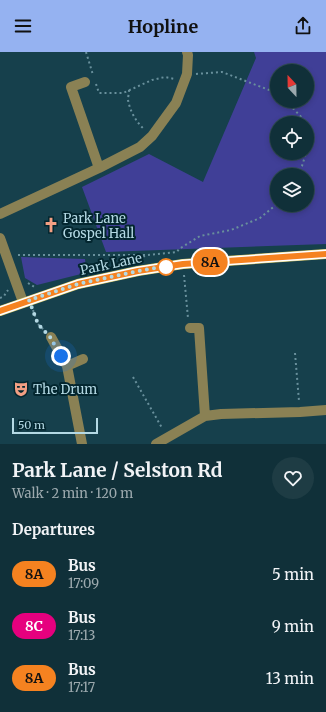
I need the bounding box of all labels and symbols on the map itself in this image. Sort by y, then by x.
north arrow [270,64,314,108]
place label: Park Lane Gospel Hall [63,210,134,242]
church icon: Park Lane Gospel Hall [42,216,60,234]
street label: Park Lane [79,249,144,279]
line badge: 8A [192,249,228,275]
unlabelled marker [157,258,175,276]
your location [51,346,71,366]
theatre icon: The Drum [12,380,30,398]
place label: The Drum [33,381,97,398]
scale bar [12,416,98,435]

